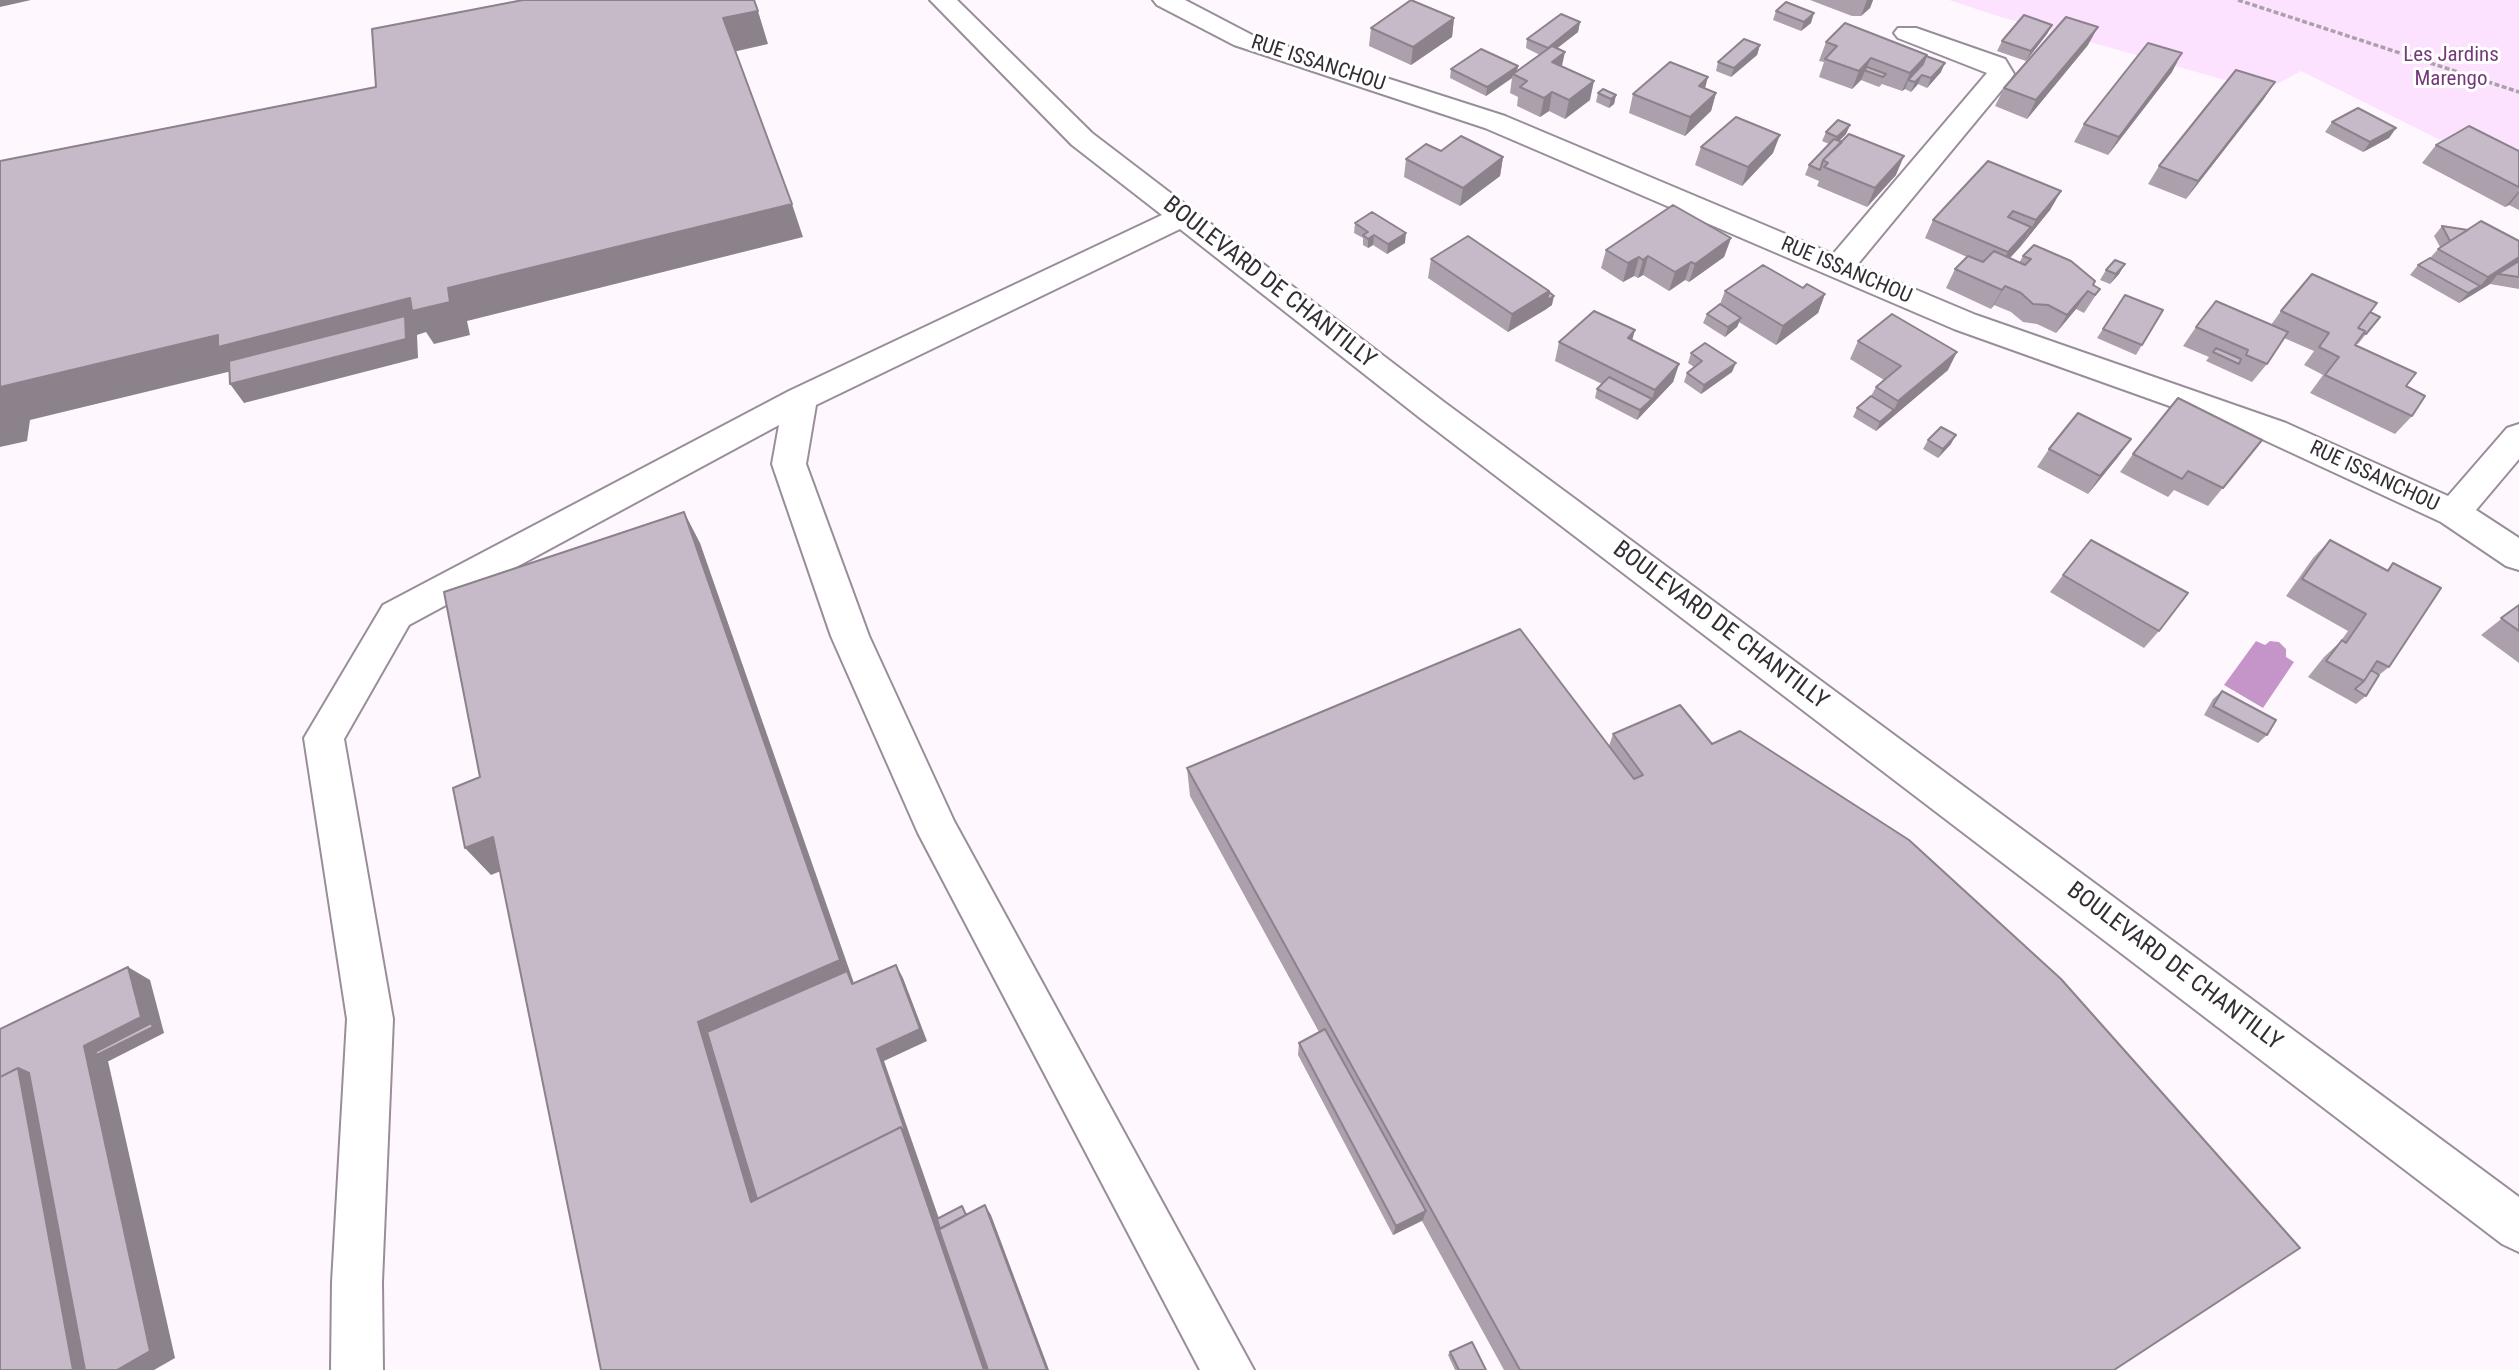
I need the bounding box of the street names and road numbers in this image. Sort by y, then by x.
street label: RUE ISSANCHOU [1248,30,1388,98]
street label: BOULEVARD DE CHANTILLY [1157,191,1381,375]
street label: RUE ISSANCHOU [1777,232,1915,310]
street label: RUE ISSANCHOU [2305,436,2443,518]
street label: BOULEVARD DE CHANTILLY [1607,536,1833,716]
street label: BOULEVARD DE CHANTILLY [2061,877,2287,1057]

